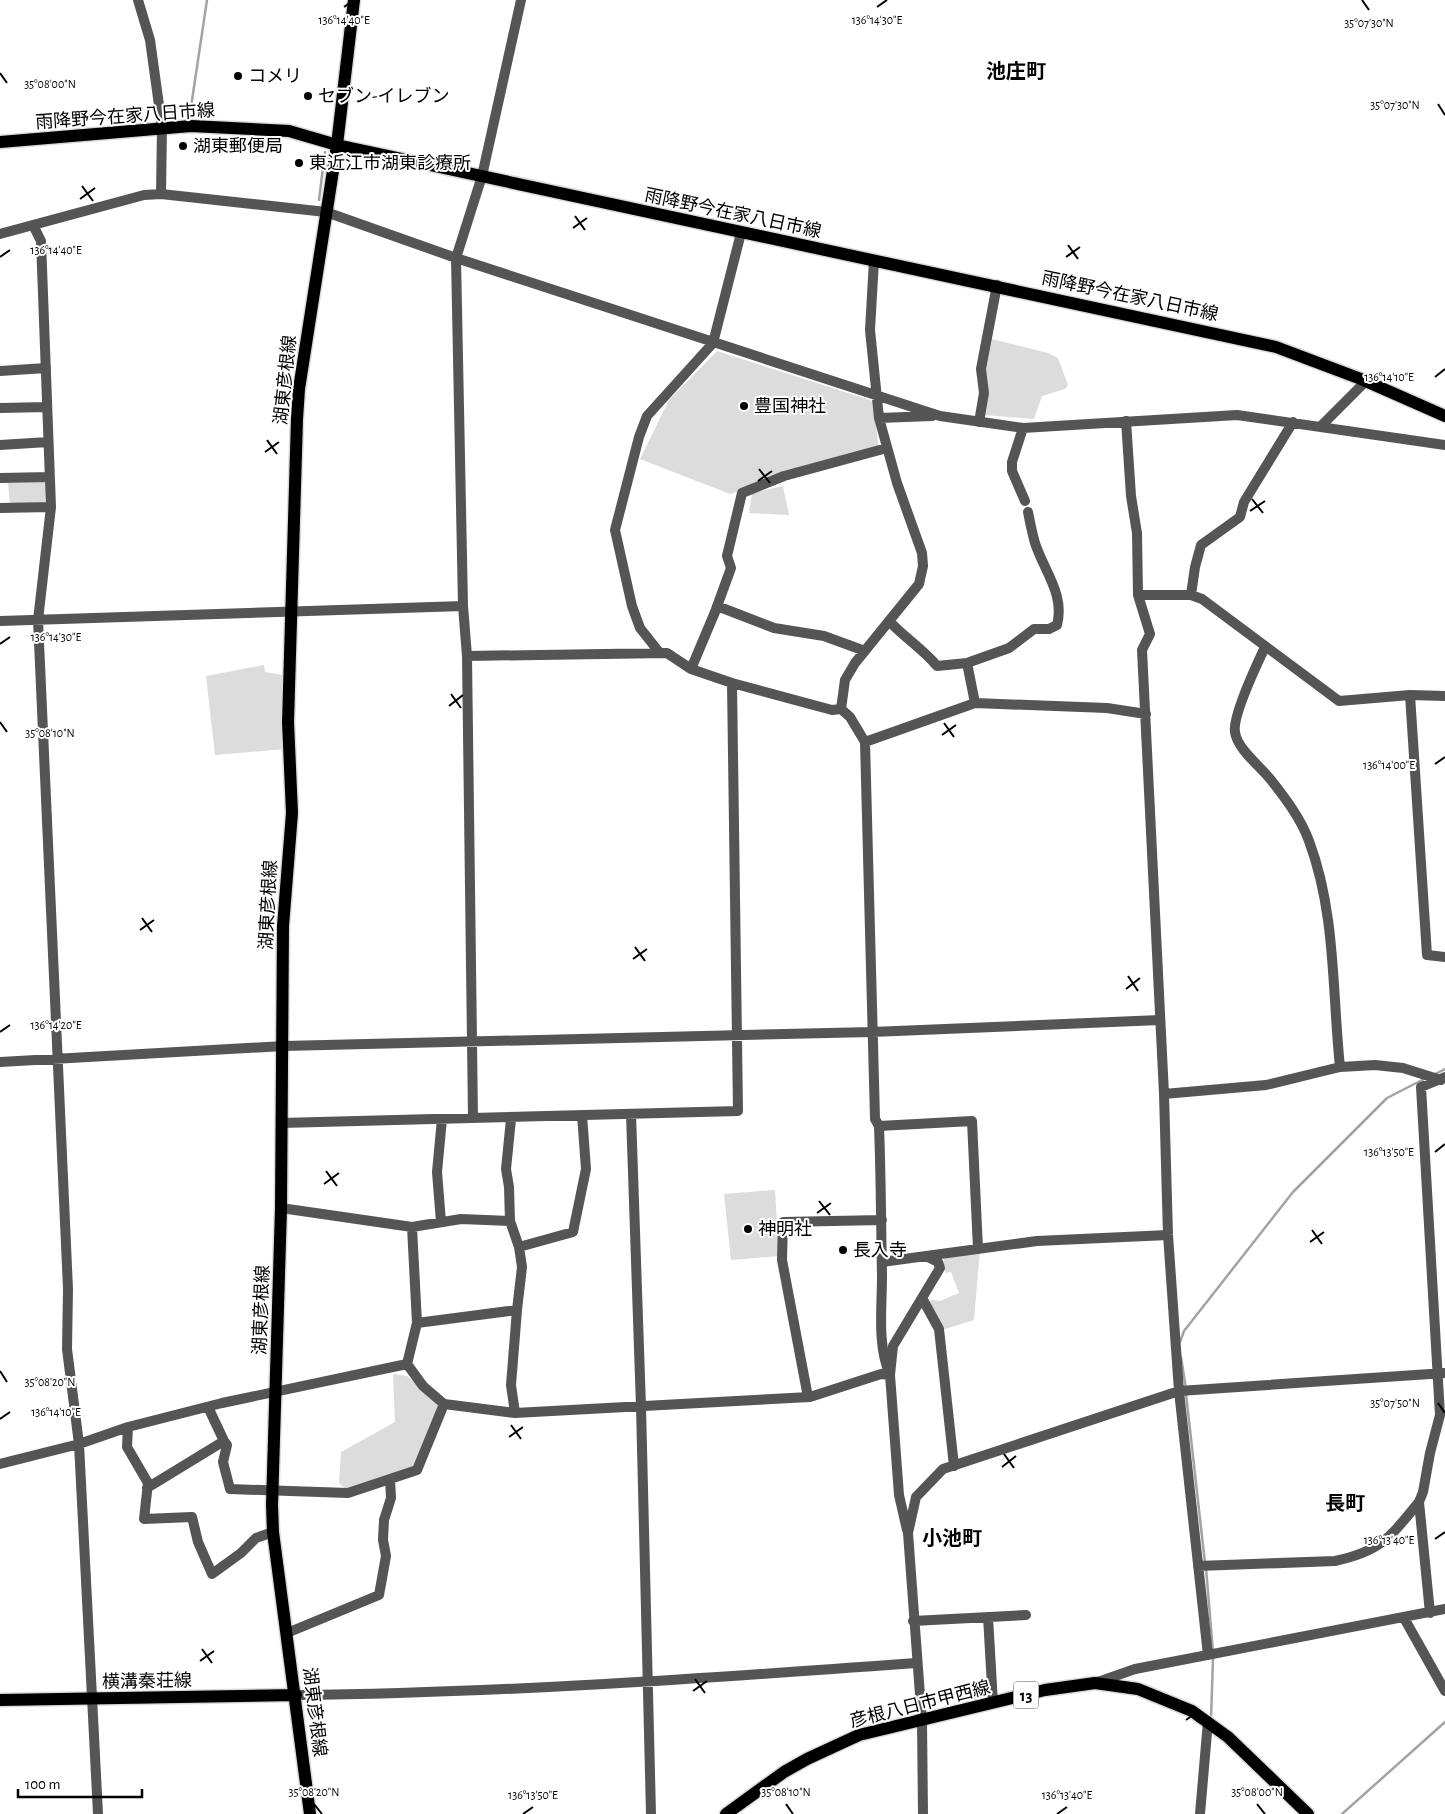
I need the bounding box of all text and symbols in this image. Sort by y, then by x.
text: 136°14'40"E [318,14,370,26]
text: 136°14'30"E [852,14,902,26]
text: 35°07'30"N [1344,17,1394,29]
district label: 池庄町 [986,61,1046,82]
place label: コメリ [248,68,302,86]
marker: コメリ [232,70,244,82]
text: 35°08'00"N [24,78,76,90]
place label: セブン-イレブン [318,86,450,106]
marker: セブン-イレブン [302,90,314,102]
text: 35°07'30"N [1370,99,1420,111]
street label: 雨降野今在家八日市線 [35,100,215,132]
place label: 湖東郵便局 [193,137,283,156]
marker: 湖東郵便局 [177,140,189,152]
place label: 東近江市湖東診療所 [309,153,471,173]
marker: 東近江市湖東診療所 [293,157,305,169]
street label: 雨降野今在家八日市線 [643,185,823,241]
text: 136°14'40"E [30,244,82,256]
street label: 雨降野今在家八日市線 [1040,268,1220,324]
street label: 湖東彦根線 [270,334,300,426]
text: 136°14'10"E [1364,371,1414,383]
place label: 豊国神社 [754,397,826,416]
marker: 豊国神社 [738,400,750,412]
text: 136°14'30"E [31,631,81,643]
text: 35°08'10"N [25,727,75,739]
text: 136°14'00"E [1363,759,1415,771]
street label: 湖東彦根線 [256,860,280,950]
text: 136°14'20"E [30,1019,82,1031]
text: 136°13'50"E [1364,1146,1414,1158]
place label: 神明社 [758,1220,812,1239]
marker: 神明社 [742,1223,754,1235]
place label: 長入寺 [853,1241,907,1260]
marker: 長入寺 [837,1244,849,1256]
street label: 湖東彦根線 [249,1265,273,1355]
text: 35°08'20"N [25,1376,75,1388]
text: 35°07'50"N [1370,1397,1420,1409]
text: 136°14'10"E [31,1406,81,1418]
district label: 長町 [1325,1494,1365,1514]
district label: 小池町 [922,1528,982,1549]
text: 136°13'40"E [1364,1534,1414,1546]
street label: 湖東彦根線 [300,1666,330,1758]
street label: 横溝秦荘線 [102,1670,192,1692]
street label: 彦根八日市甲西線 [848,1677,992,1731]
road number: 13 [1014,1682,1038,1708]
scale bar [18,1766,141,1798]
text: 100 m [25,1777,60,1792]
text: 35°08'20"N [289,1786,339,1798]
text: 35°08'10"N [761,1786,811,1798]
text: 35°08'00"N [1231,1786,1283,1798]
text: 136°13'50"E [508,1789,558,1801]
text: 136°13'40"E [1042,1789,1092,1801]

